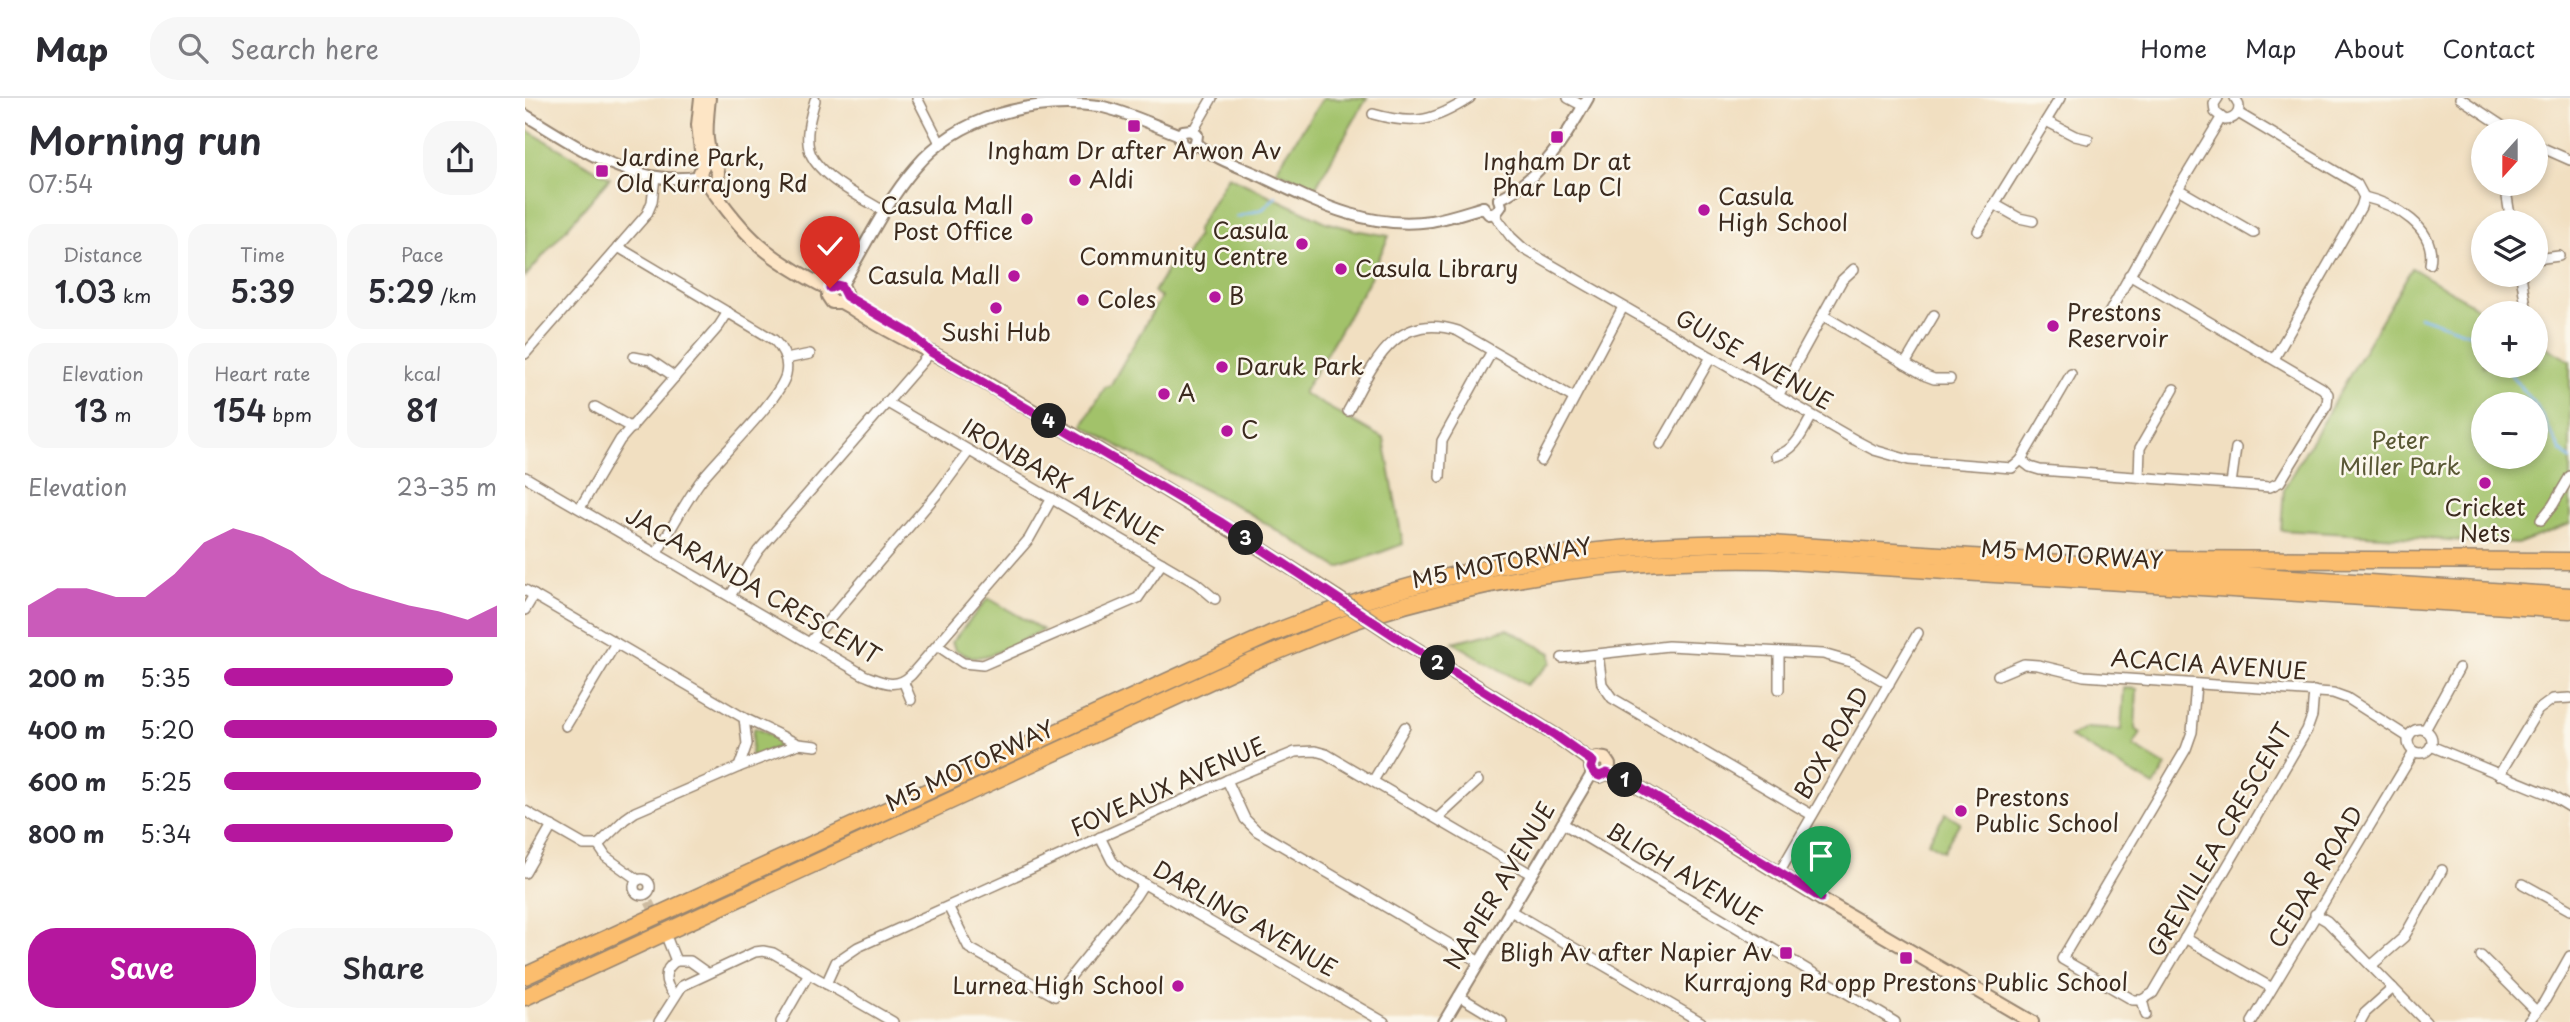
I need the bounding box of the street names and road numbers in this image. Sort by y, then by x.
street label: GUISE AVENUE [1670,299,1840,418]
street label: IRONBARK AVENUE [956,409,1170,553]
street label: JACARANDA CRESCENT [620,497,888,672]
street label: M5 MOTORWAY [1409,527,1595,596]
street label: M5 MOTORWAY [1980,530,2165,577]
street label: ACACIA AVENUE [2110,639,2308,688]
street label: BOX ROAD [1784,680,1877,805]
street label: M5 MOTORWAY [879,710,1060,819]
street label: GREVILLEA CRESCENT [2137,716,2300,963]
street label: FOVEAUX AVENUE [1064,727,1271,844]
street label: NAPIER AVENUE [1435,794,1563,976]
street label: CEDAR ROAD [2258,798,2371,954]
street label: BLIGH AVENUE [1600,812,1769,933]
street label: DARLING AVENUE [1147,851,1344,985]

